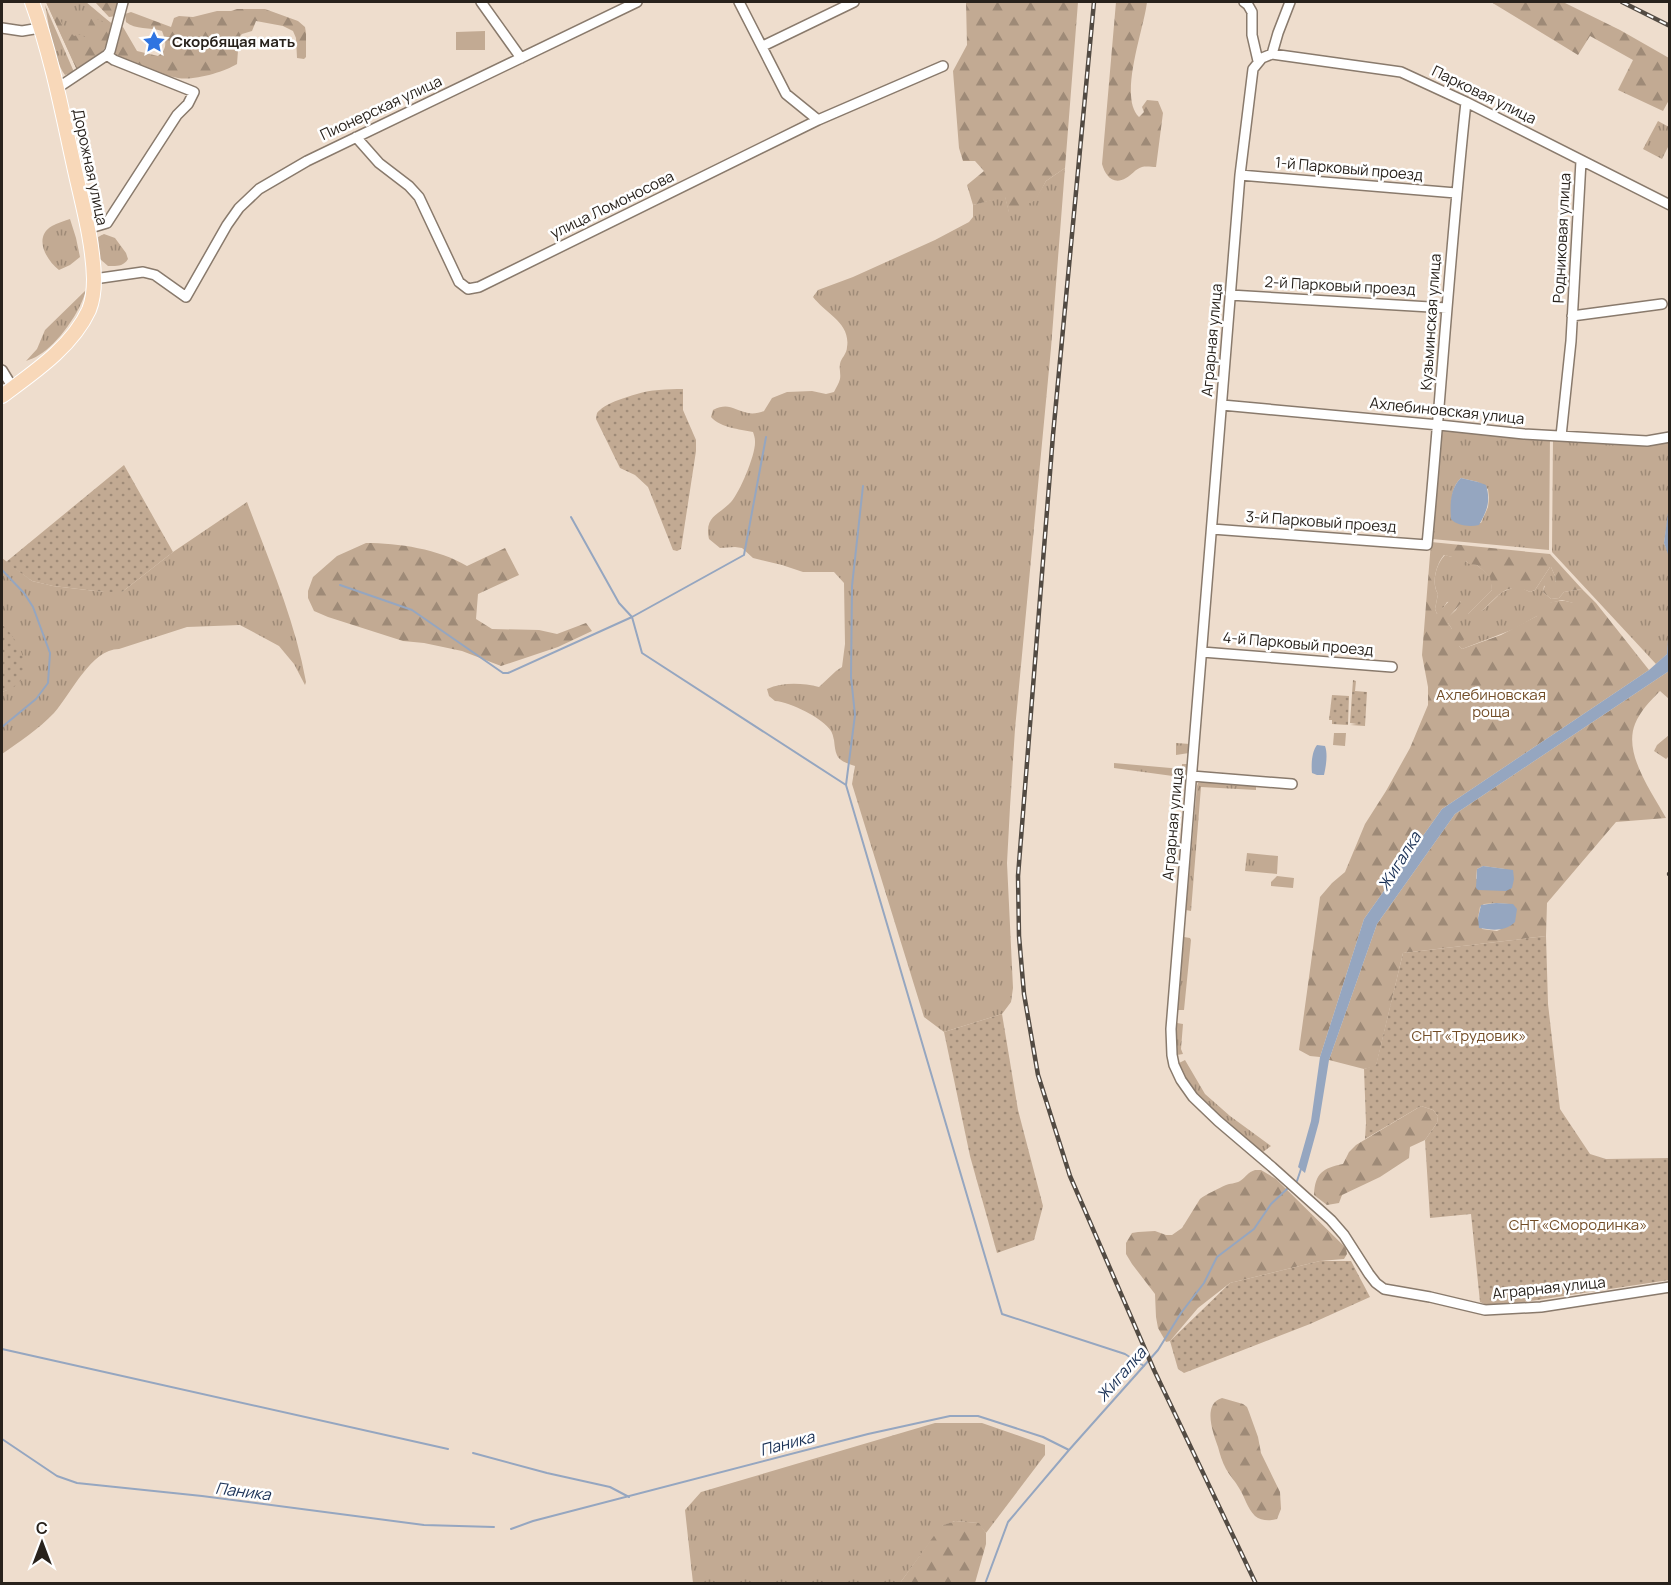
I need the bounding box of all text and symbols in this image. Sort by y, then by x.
place icon: Скорбящая мать [141,29,167,55]
place label: Скорбящая мать [172,31,295,52]
street label: Парковая улица [1428,60,1540,129]
street label: Пионерская улица [317,70,445,145]
street label: Дорожная улица [68,107,113,227]
street label: 1-й Парковый проезд [1274,152,1424,185]
street label: улица Ломоносова [546,166,677,244]
street label: Родниковая улица [1548,172,1575,304]
street label: Кузьминская улица [1415,253,1446,391]
street label: 2-й Парковый проезд [1264,271,1416,300]
street label: Аграрная улица [1196,283,1227,397]
street label: Ахлебиновская улица [1369,392,1525,429]
street label: 3-й Парковый проезд [1245,506,1397,537]
street label: 4-й Парковый проезд [1222,626,1374,661]
park label: Ахлебиновская роща [1436,684,1546,722]
street label: Аграрная улица [1157,767,1188,881]
water label: Жигалка [1372,827,1426,895]
park label: СНТ «Трудовик» [1412,1025,1526,1046]
park label: СНТ «Смородинка» [1509,1214,1647,1235]
street label: Аграрная улица [1491,1271,1606,1304]
water label: Жигалка [1091,1341,1151,1406]
water label: Паника [757,1425,818,1461]
water label: Паника [214,1477,273,1505]
north arrow [12,1513,72,1573]
text: С [36,1517,48,1539]

